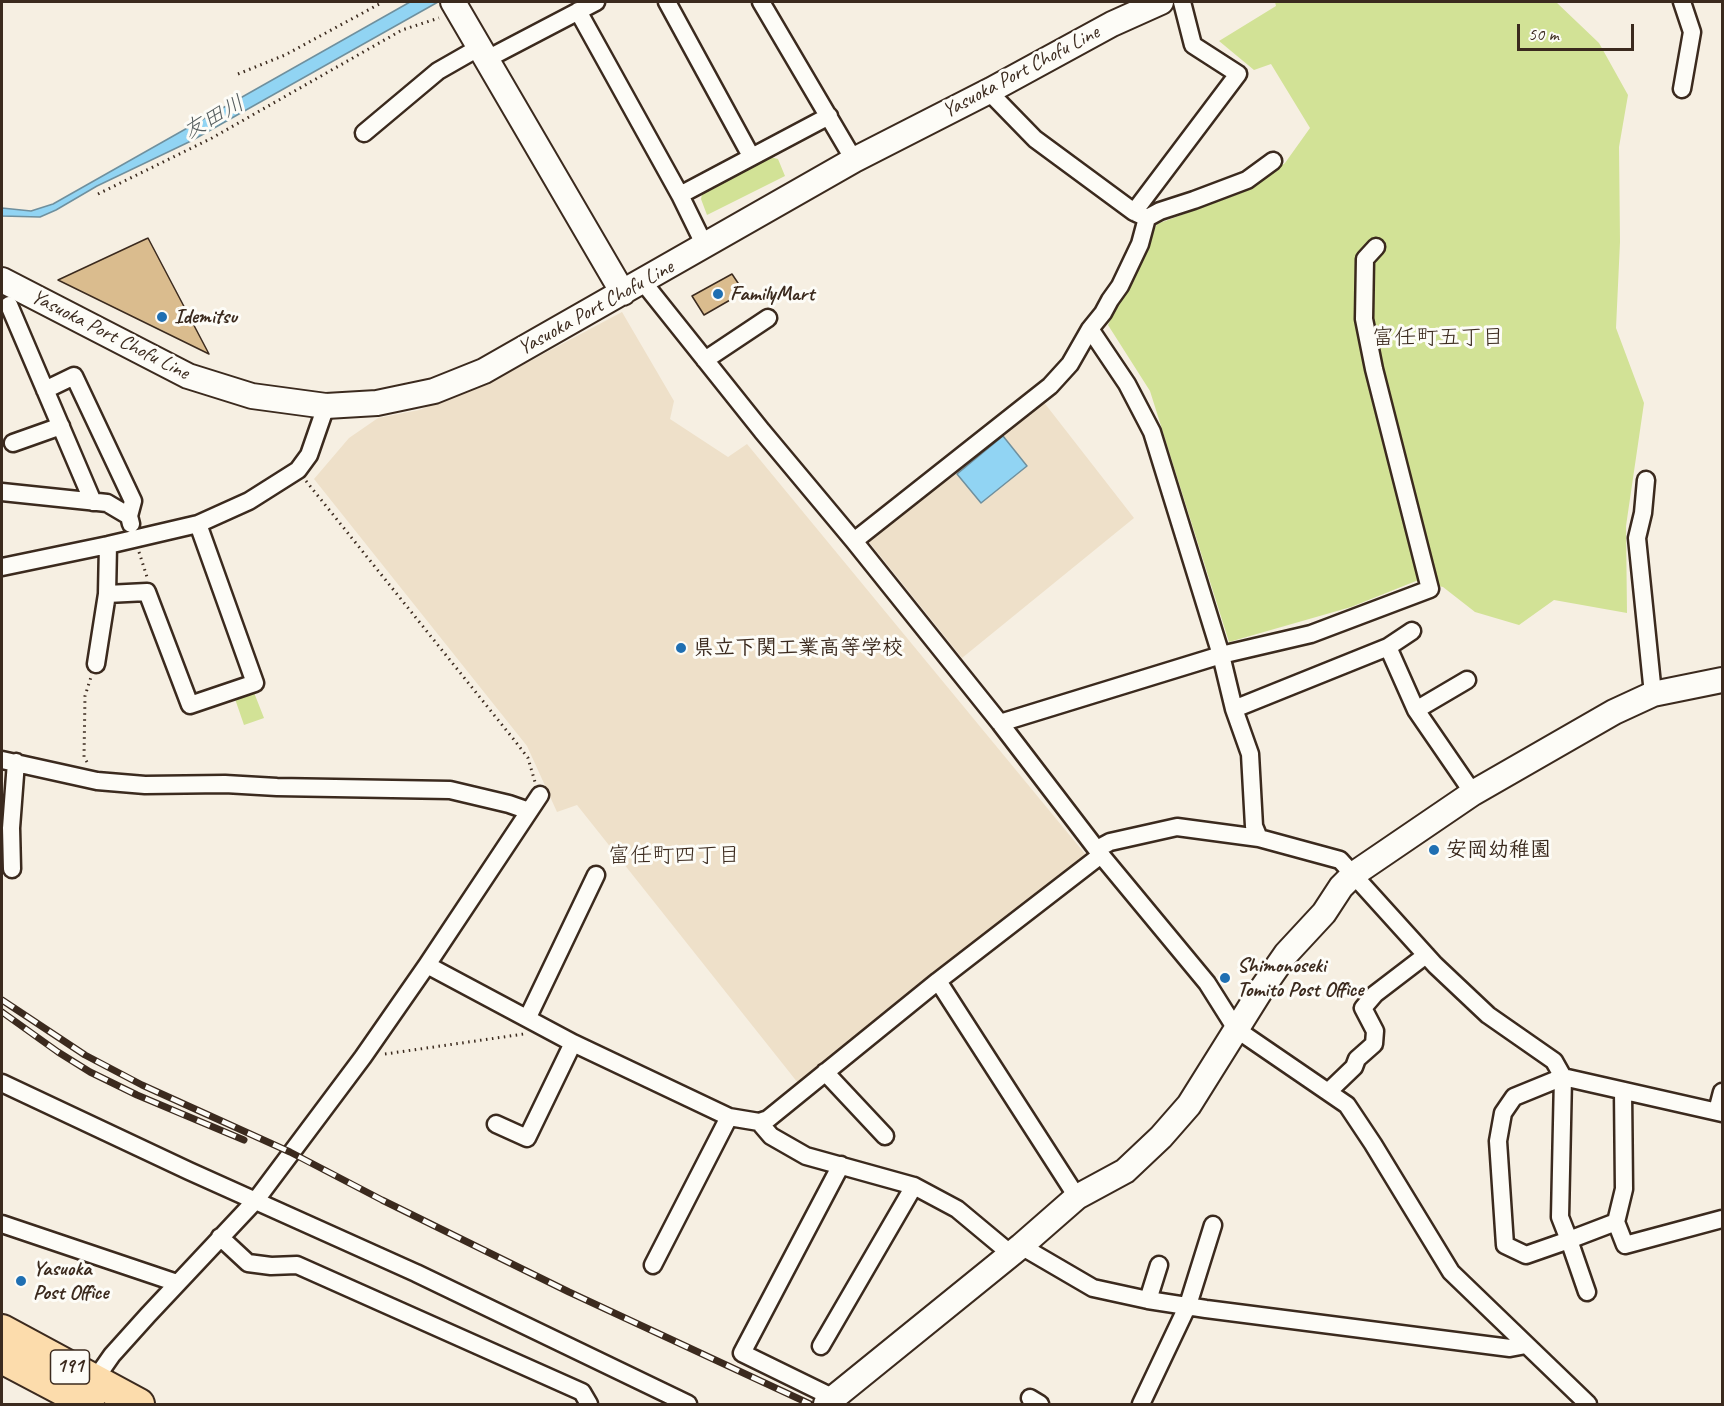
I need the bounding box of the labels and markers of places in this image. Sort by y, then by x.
place label: FamilyMart [730,281,814,307]
marker: FamilyMart [711,287,725,301]
place label: Idemitsu [174,304,237,330]
marker: Idemitsu [155,310,169,324]
place label: 県立下関工業高等学校 [693,635,903,661]
marker: 県立下関工業高等学校 [674,641,688,655]
place label: 安岡幼稚園 [1446,837,1551,863]
marker: 安岡幼稚園 [1427,843,1441,857]
place label: Shimonoseki Tomito Post Office [1237,953,1363,1003]
marker: Shimonoseki Tomito Post Office [1218,971,1232,985]
place label: Yasuoka Post Office [33,1256,108,1306]
marker: Yasuoka Post Office [14,1274,28,1288]

